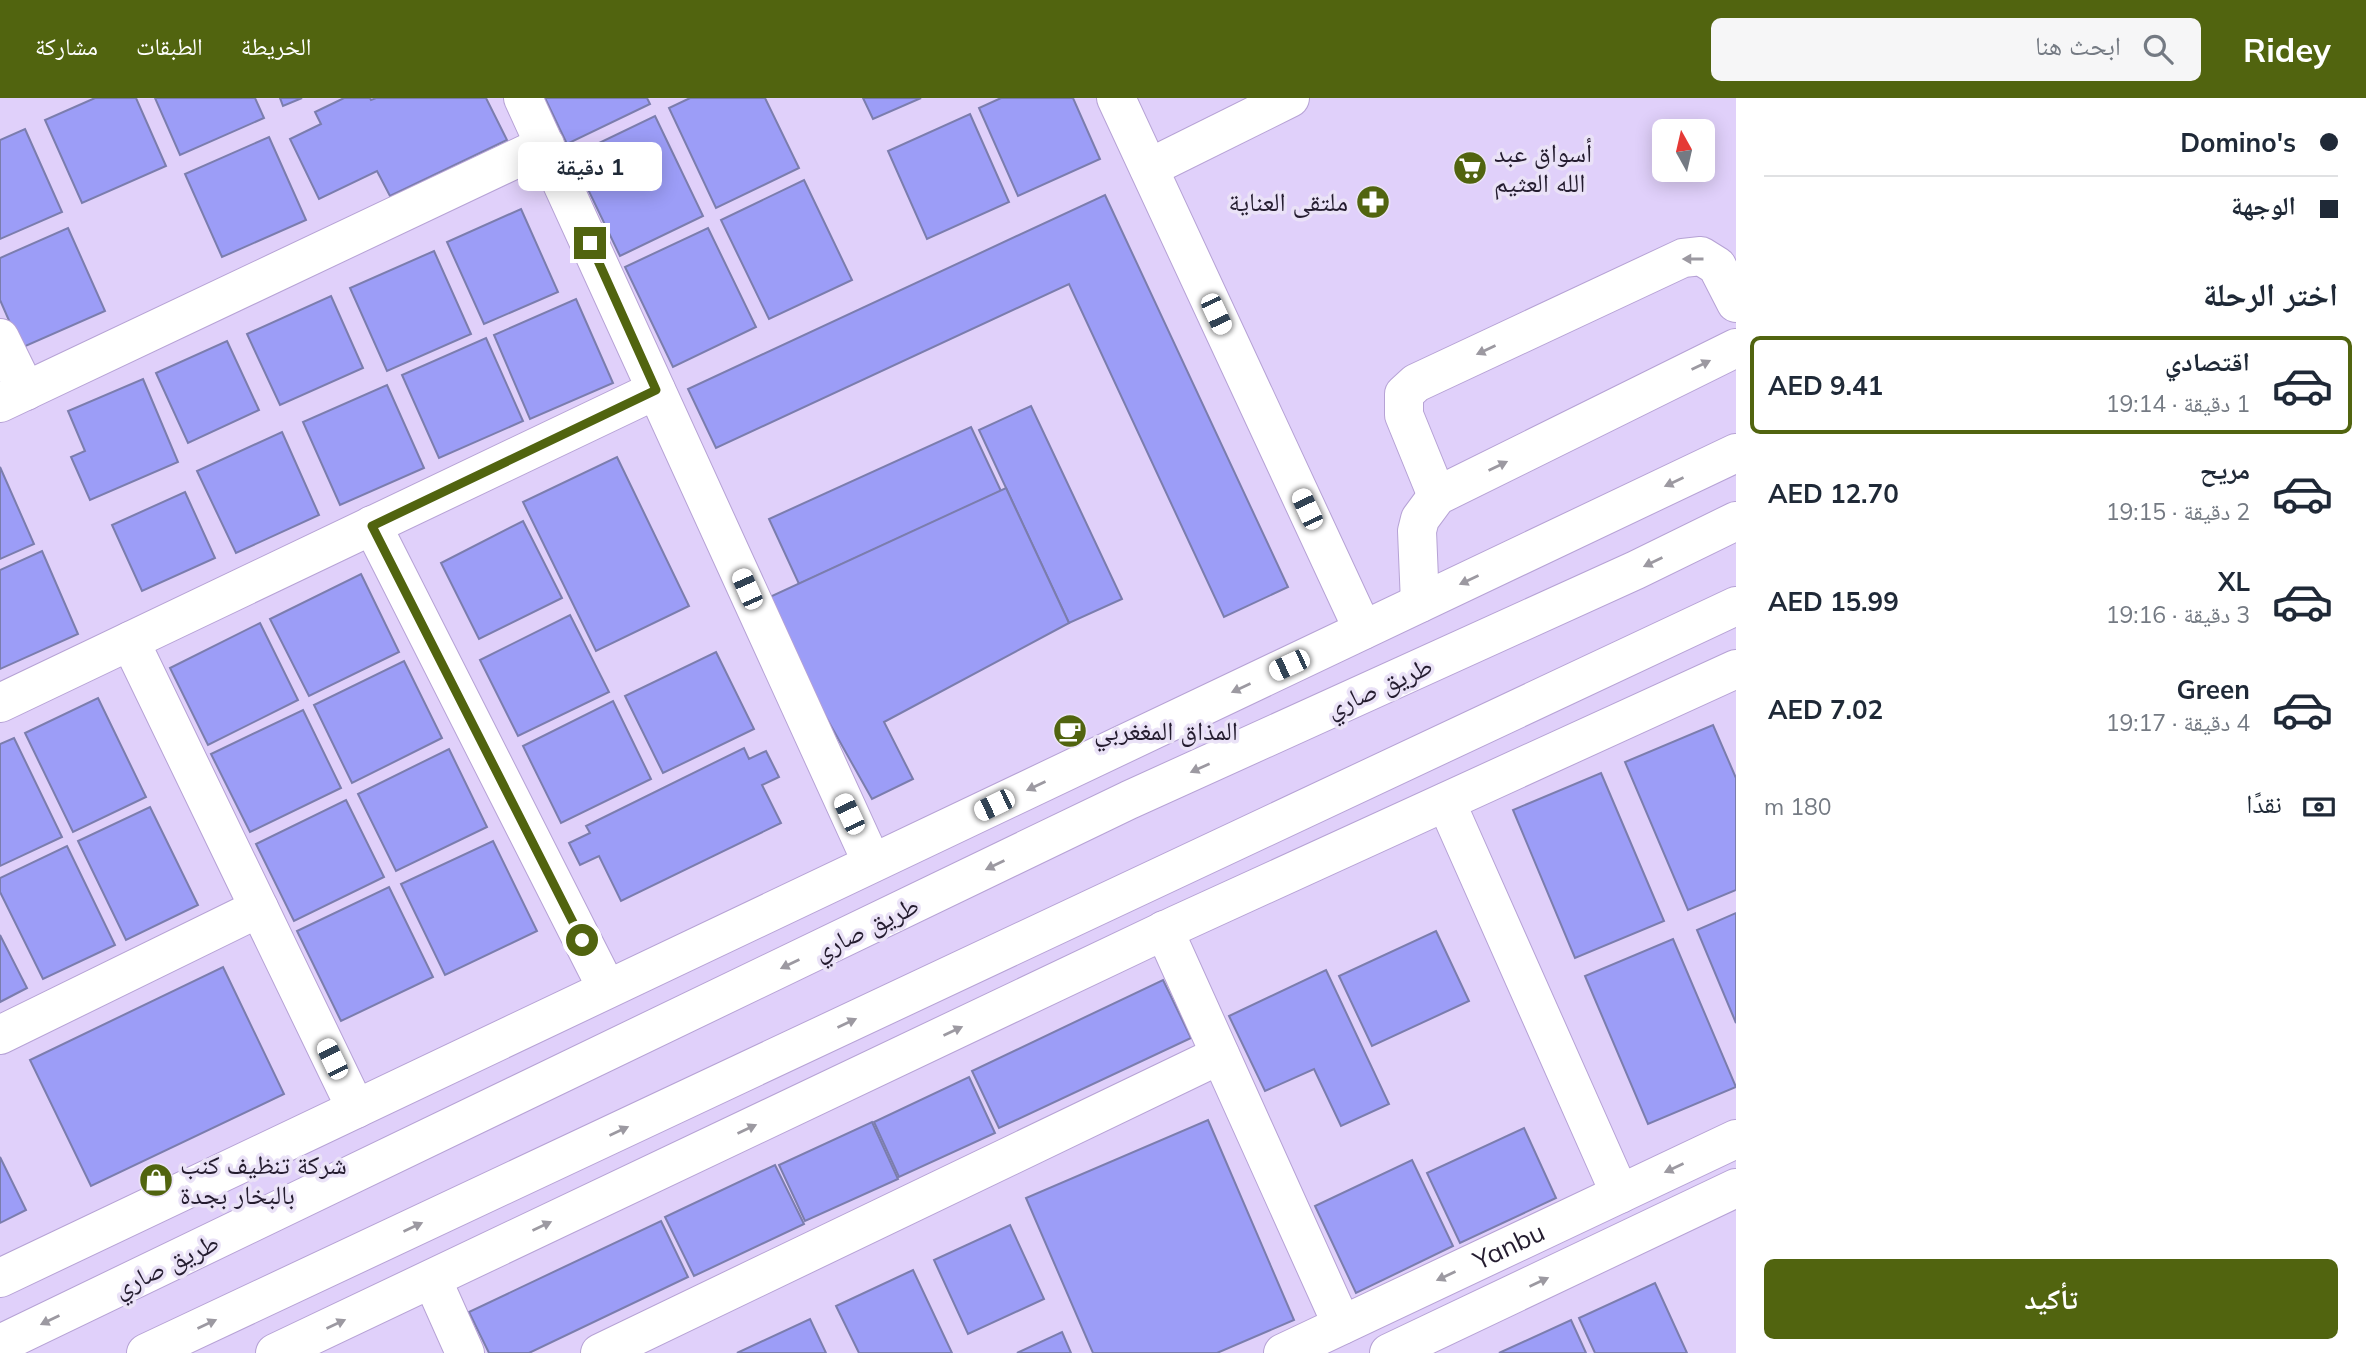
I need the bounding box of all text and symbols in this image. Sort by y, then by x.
search box [1711,18,2201,81]
text: ابحث هنا [2035,29,2121,62]
text: Ridey [2243,29,2331,70]
icon: search [2139,30,2177,68]
text: مشاركة [35,31,98,61]
text: الطبقات [136,31,203,61]
text: الخريطة [241,31,311,61]
north arrow [1652,119,1715,182]
map controls [1652,119,1715,182]
text: Domino's [2180,126,2296,159]
place label: أسواق عبد الله العثيم [1494,136,1592,200]
callout: 1 دقيقة [518,142,662,190]
supermarket icon: أسواق عبد الله العثيم [1451,149,1489,187]
text: 1 دقيقة [556,152,624,181]
pharmacy icon: ملتقى العناية [1354,183,1392,221]
place label: ملتقى العناية [1228,185,1348,218]
text: الوجهة [2231,189,2296,222]
route end [574,227,606,259]
one-way arrow [1682,253,1704,264]
text: اختر الرحلة [2203,274,2338,314]
car [1198,291,1235,337]
one-way arrow [1476,344,1496,356]
text: اقتصادي [2165,345,2250,378]
icon: car [2271,354,2334,417]
one-way arrow [1691,359,1711,371]
text: AED 9.41 [1768,369,1883,402]
text: 1 دقيقة · 19:14 [2106,389,2250,418]
text: مريح [2200,453,2250,486]
one-way arrow [1488,461,1508,472]
icon: car [2271,462,2334,525]
one-way arrow [1664,477,1684,488]
text: AED 12.70 [1768,477,1899,510]
car [1289,486,1326,532]
text: 2 دقيقة · 19:15 [2106,497,2250,526]
one-way arrow [1643,556,1663,568]
text: XL [2218,565,2250,598]
car [729,566,766,612]
icon: car [2271,570,2334,633]
one-way arrow [1459,574,1479,586]
text: AED 15.99 [1768,585,1899,618]
text: 3 دقيقة · 19:16 [2106,600,2250,629]
car [1266,647,1313,683]
street label: طريق صاري [1320,648,1439,729]
text: Green [2177,673,2250,706]
icon: car [2271,678,2334,741]
one-way arrow [1231,682,1251,694]
text: AED 7.02 [1768,693,1883,726]
text: 4 دقيقة · 19:17 [2106,708,2250,737]
cafe icon: المذاق المغغربي [1051,712,1089,750]
place label: المذاق المغغربي [1094,714,1238,752]
one-way arrow [1190,763,1211,774]
one-way arrow [1026,780,1046,791]
car [971,786,1018,824]
text: نقدًا [2246,787,2282,820]
icon: cash [2300,788,2338,826]
car [831,791,868,837]
text: 180 m [1764,792,1832,821]
one-way arrow [985,859,1005,871]
street label: طريق صاري [808,888,926,971]
route start [566,924,598,956]
one-way arrow [780,959,800,970]
one-way arrow [837,1018,857,1029]
one-way arrow [943,1025,963,1037]
car [314,1036,351,1082]
one-way arrow [737,1123,757,1134]
one-way arrow [609,1125,629,1136]
place label: شركة تنظيف كنب بالبخار بجدة [180,1148,347,1211]
shop icon: شركة تنظيف كنب بالبخار بجدة [137,1161,175,1199]
one-way arrow [1664,1162,1684,1174]
street label: Yanbu [1467,1215,1550,1277]
one-way arrow [532,1220,552,1232]
one-way arrow [403,1221,423,1233]
street label: طريق صاري [108,1225,226,1308]
button: تأكيد [1764,1259,2338,1339]
one-way arrow [1436,1270,1456,1282]
one-way arrow [1529,1276,1549,1287]
one-way arrow [40,1315,61,1326]
one-way arrow [197,1318,217,1330]
one-way arrow [326,1318,346,1329]

